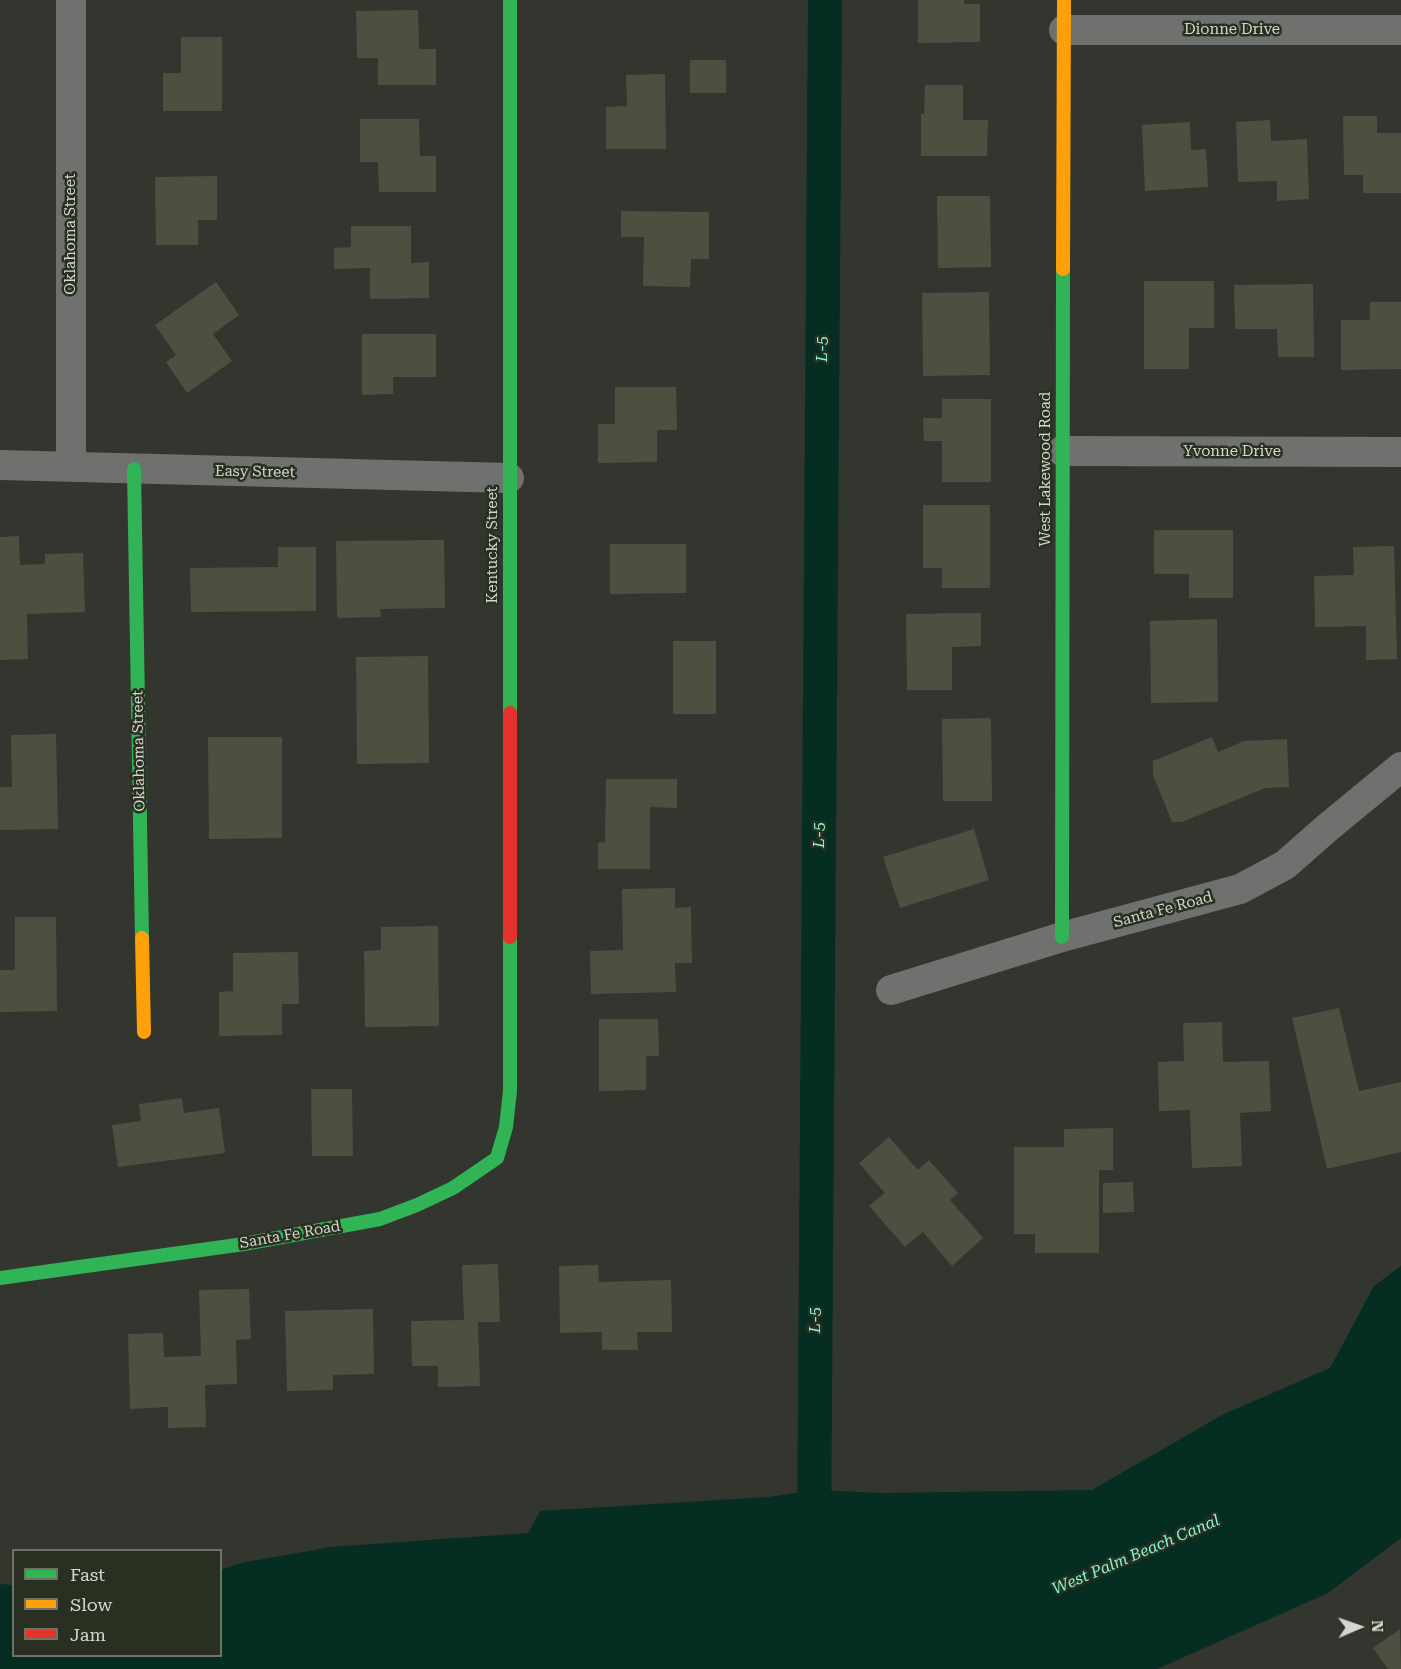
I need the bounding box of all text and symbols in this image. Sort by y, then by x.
street label: Dionne Drive [1184,21,1280,39]
street label: Oklahoma Street [62,173,80,295]
water label: L-5 [812,336,832,362]
street label: West Lakewood Road [1037,392,1055,546]
street label: Yvonne Drive [1183,443,1281,461]
street label: Easy Street [215,462,295,482]
street label: Kentucky Street [484,487,502,603]
street label: Oklahoma Street [129,690,149,812]
water label: L-5 [809,822,829,848]
street label: Santa Fe Road [1111,888,1215,932]
street label: Santa Fe Road [238,1217,342,1253]
water label: L-5 [805,1307,825,1333]
water label: West Palm Beach Canal [1049,1511,1223,1599]
legend [12,1549,222,1657]
text: Fast [70,1564,105,1585]
text: Slow [70,1594,112,1615]
north arrow [1329,1597,1389,1657]
text: N [1368,1620,1387,1633]
text: Jam [70,1624,106,1645]

